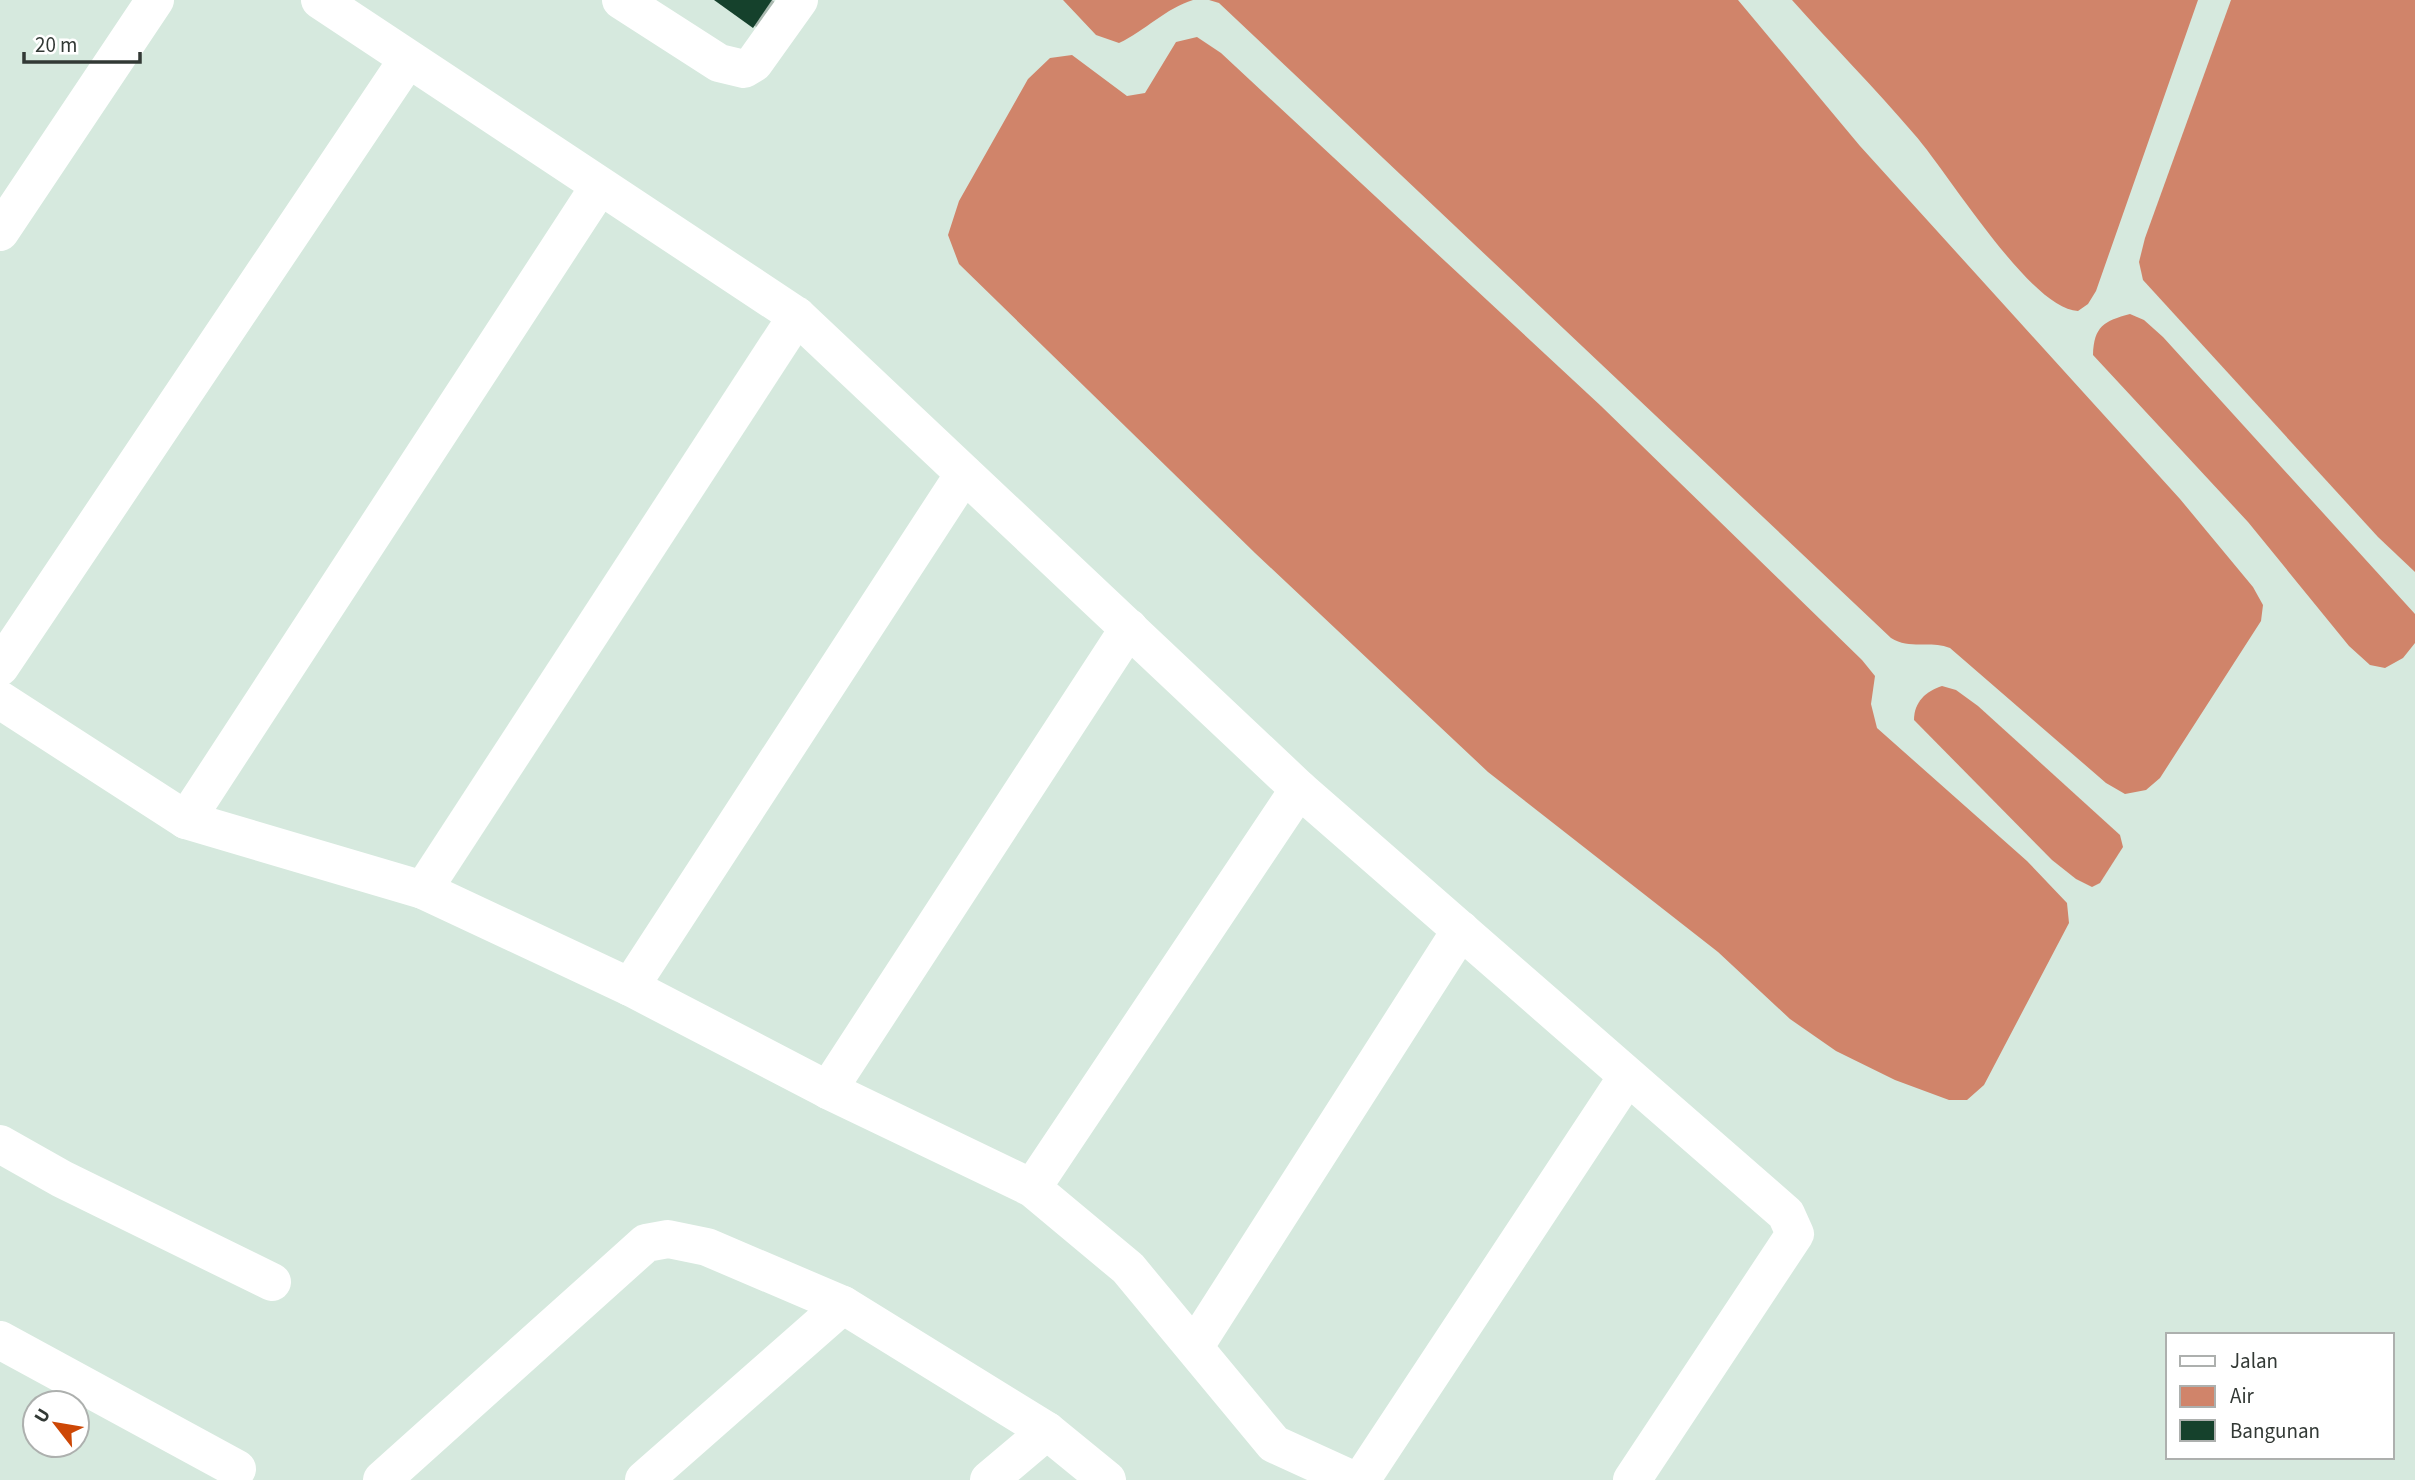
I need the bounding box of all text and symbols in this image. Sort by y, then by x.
scale bar [24,21,140,65]
text: 20 m [35,30,77,60]
legend [2166,1333,2394,1459]
text: Jalan [2230,1346,2278,1376]
text: Air [2230,1381,2255,1411]
north arrow [21,1389,91,1459]
text: U [28,1404,58,1428]
text: Bangunan [2230,1416,2320,1446]

